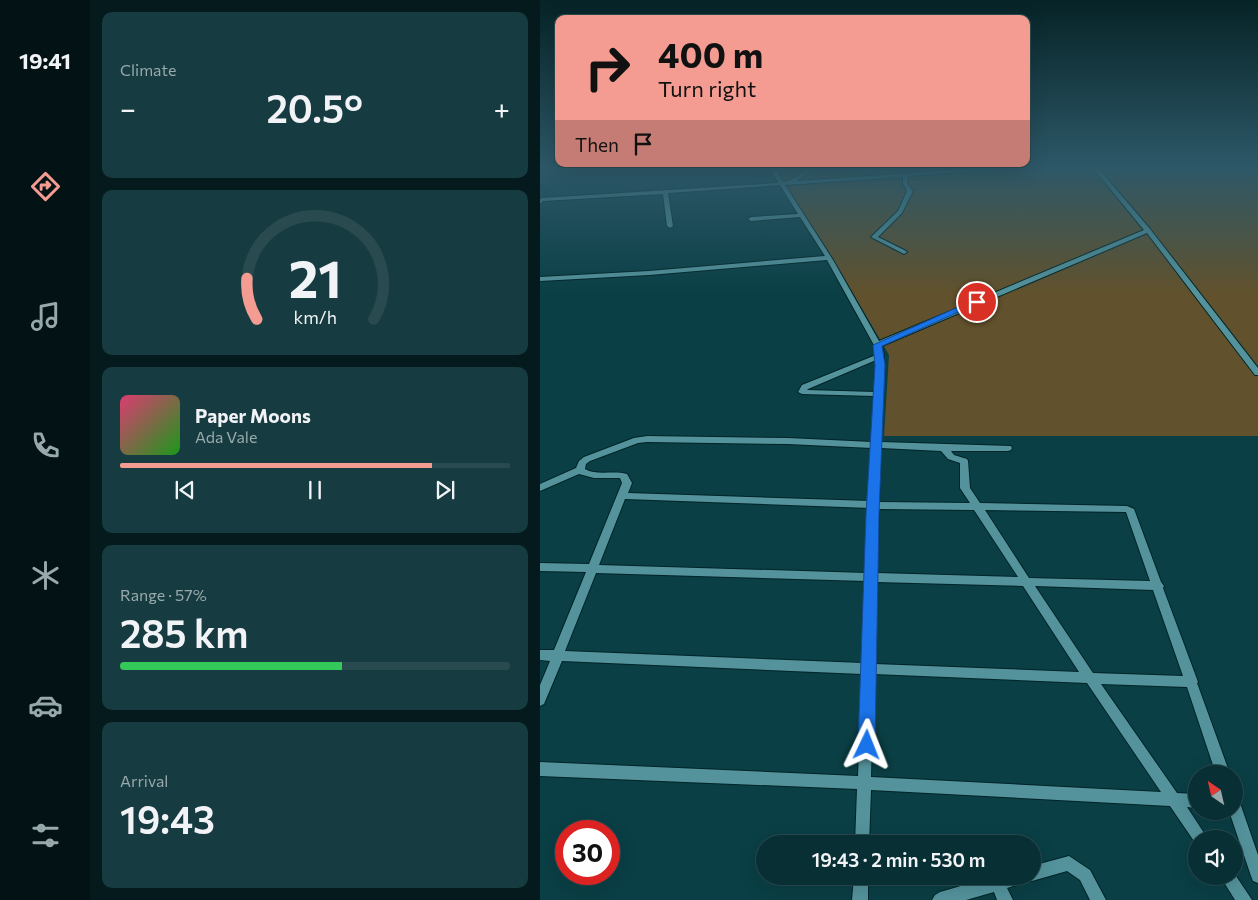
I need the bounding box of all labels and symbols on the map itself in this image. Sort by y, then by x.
pin [956,281,998,323]
position arrow [840,718,892,770]
north arrow [1188,765,1242,820]
speed limit sign: 30 [555,820,620,885]

